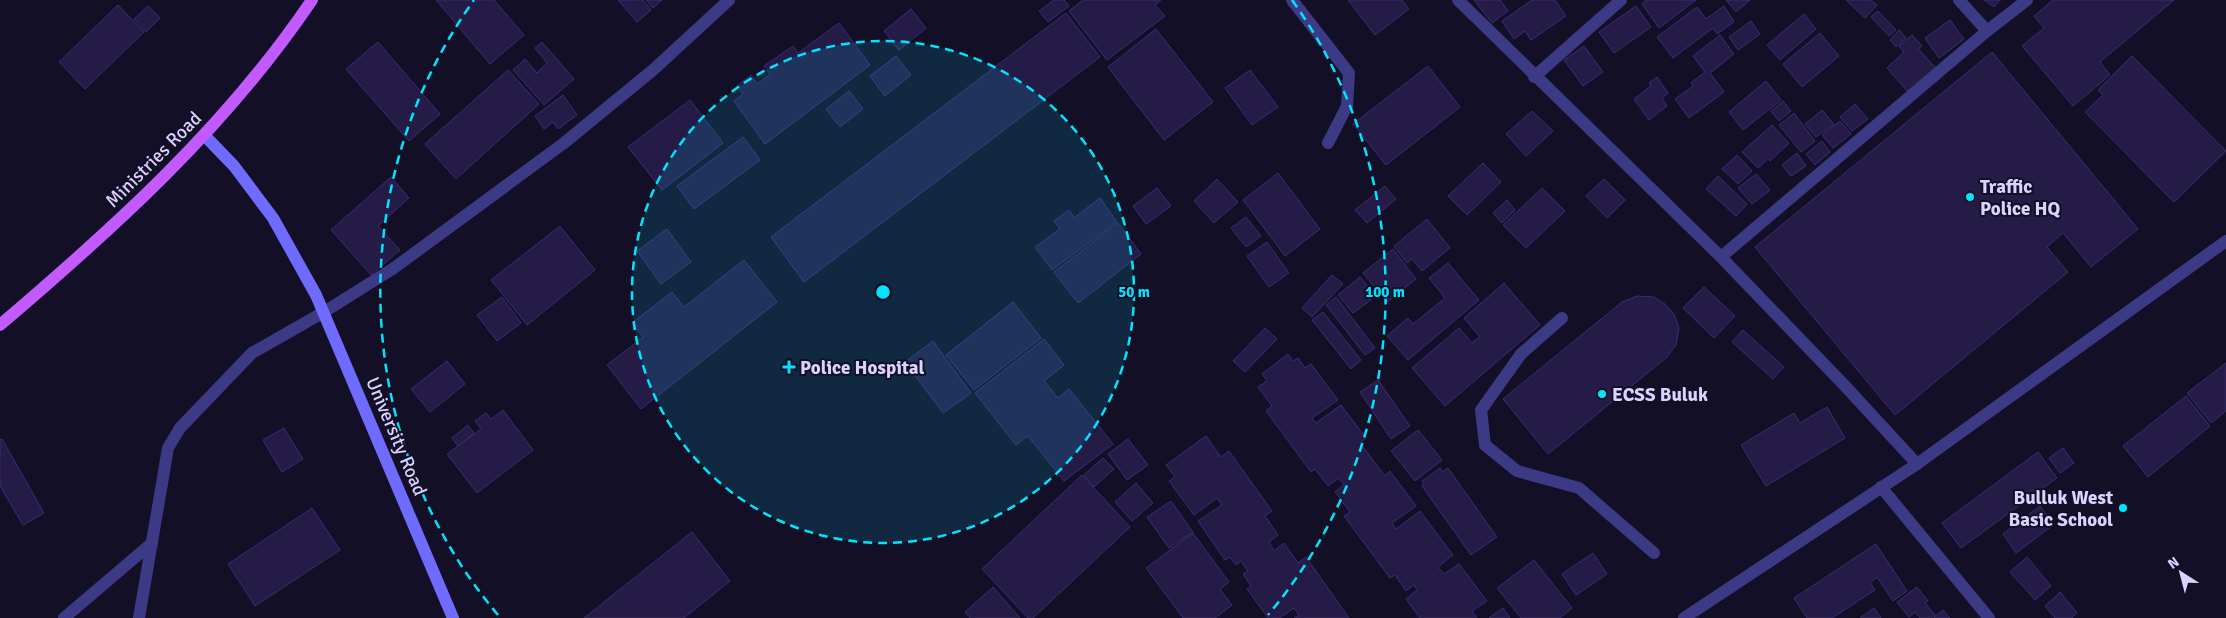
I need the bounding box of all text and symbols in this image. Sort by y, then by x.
street label: Ministries Road [101,107,207,213]
place label: Traffic Police HQ [1980,175,2061,221]
marker: Traffic Police HQ [1964,191,1976,203]
centre of rings [874,283,892,301]
text: 50 m [1118,283,1150,301]
text: 100 m [1365,283,1405,301]
place label: Police Hospital [800,356,925,380]
marker: Police Hospital [782,360,796,374]
street label: University Road [360,373,432,499]
place label: ECSS Buluk [1612,383,1708,407]
marker: ECSS Buluk [1596,388,1608,400]
place label: Bulluk West Basic School [2009,486,2113,532]
marker: Bulluk West Basic School [2117,502,2129,514]
north arrow [2156,548,2206,598]
text: N [2165,553,2183,573]

